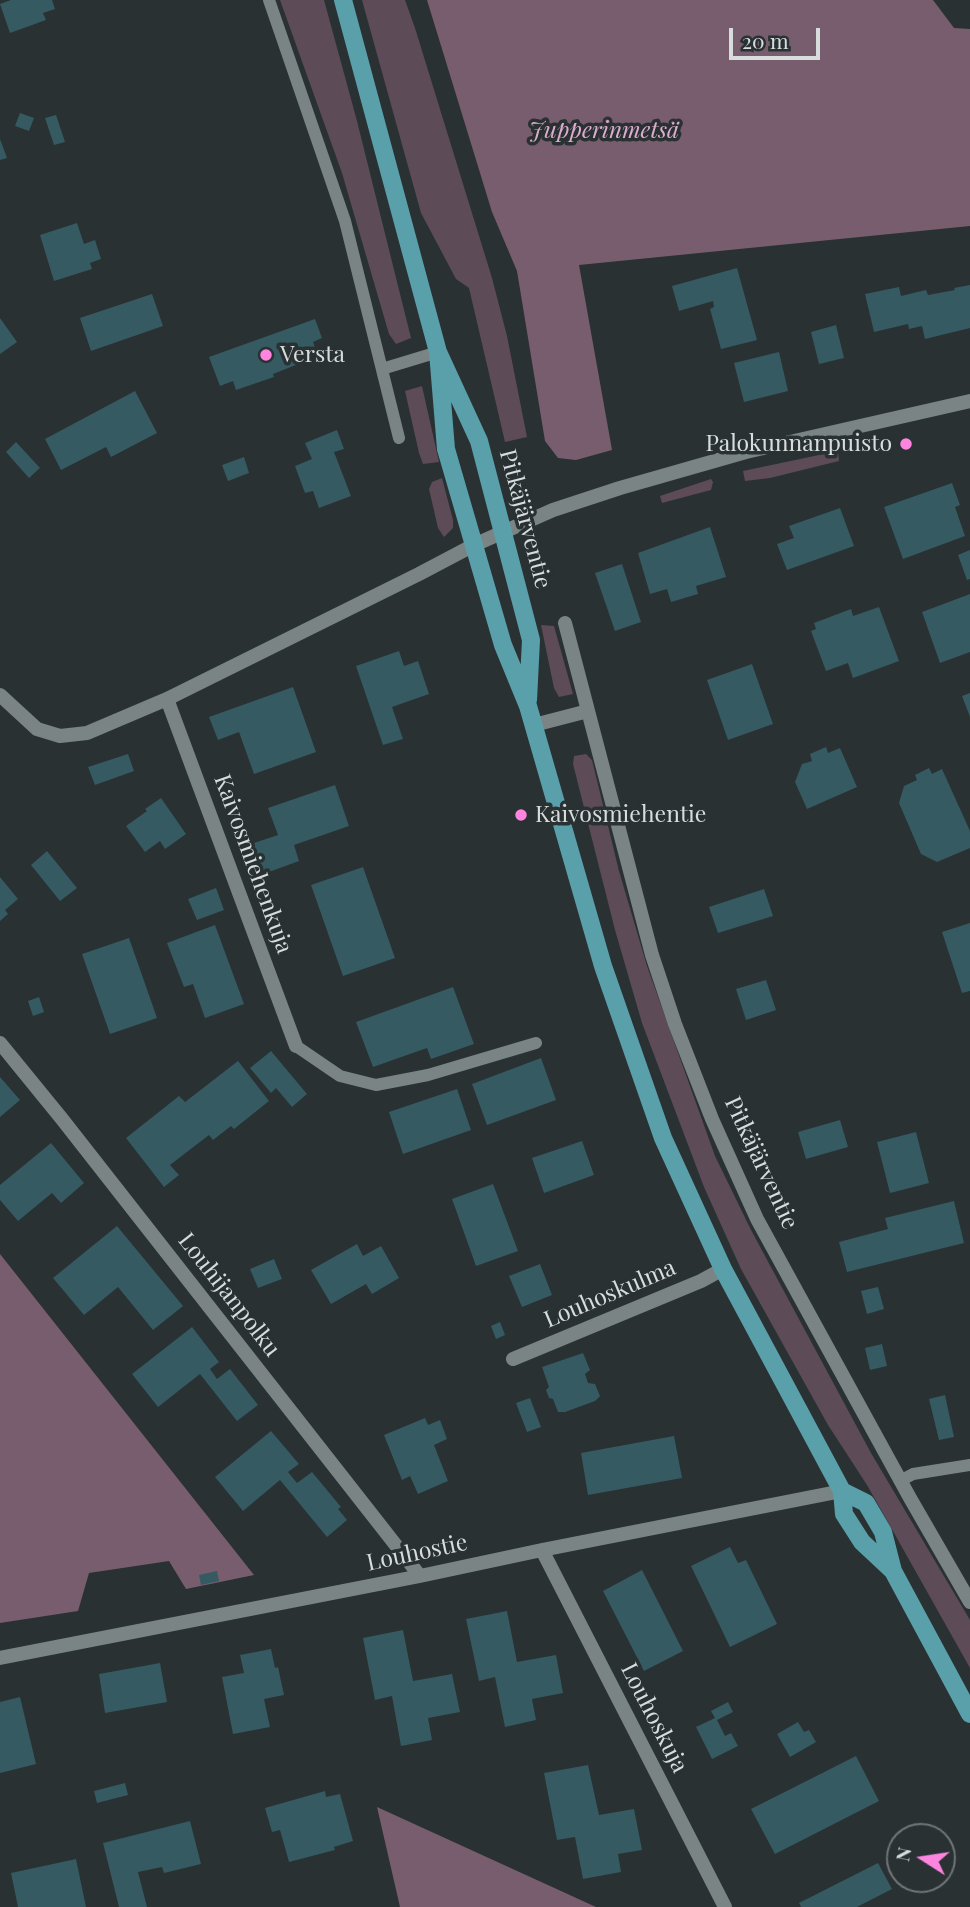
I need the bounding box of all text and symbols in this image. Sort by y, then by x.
scale bar [732,14,823,58]
text: 20 m [742,26,789,54]
park label: Jupperinmetsä [529,117,679,145]
place label: Versta [280,341,345,369]
marker: Versta [258,347,274,363]
place label: Palokunnanpuisto [705,430,892,458]
marker: Palokunnanpuisto [898,436,914,452]
street label: Pitkäjärventie [493,446,557,592]
street label: Kaivosmiehenkuja [208,771,298,957]
place label: Kaivosmiehentie [535,801,706,829]
marker: Kaivosmiehentie [513,807,529,823]
street label: Pitkäjärventie [718,1092,804,1234]
street label: Louhijanpolku [172,1228,286,1362]
street label: Louhoskulma [540,1254,680,1334]
street label: Louhostie [364,1529,470,1577]
street label: Louhoskuja [615,1658,693,1778]
north arrow [886,1823,956,1893]
text: N [888,1845,917,1863]

